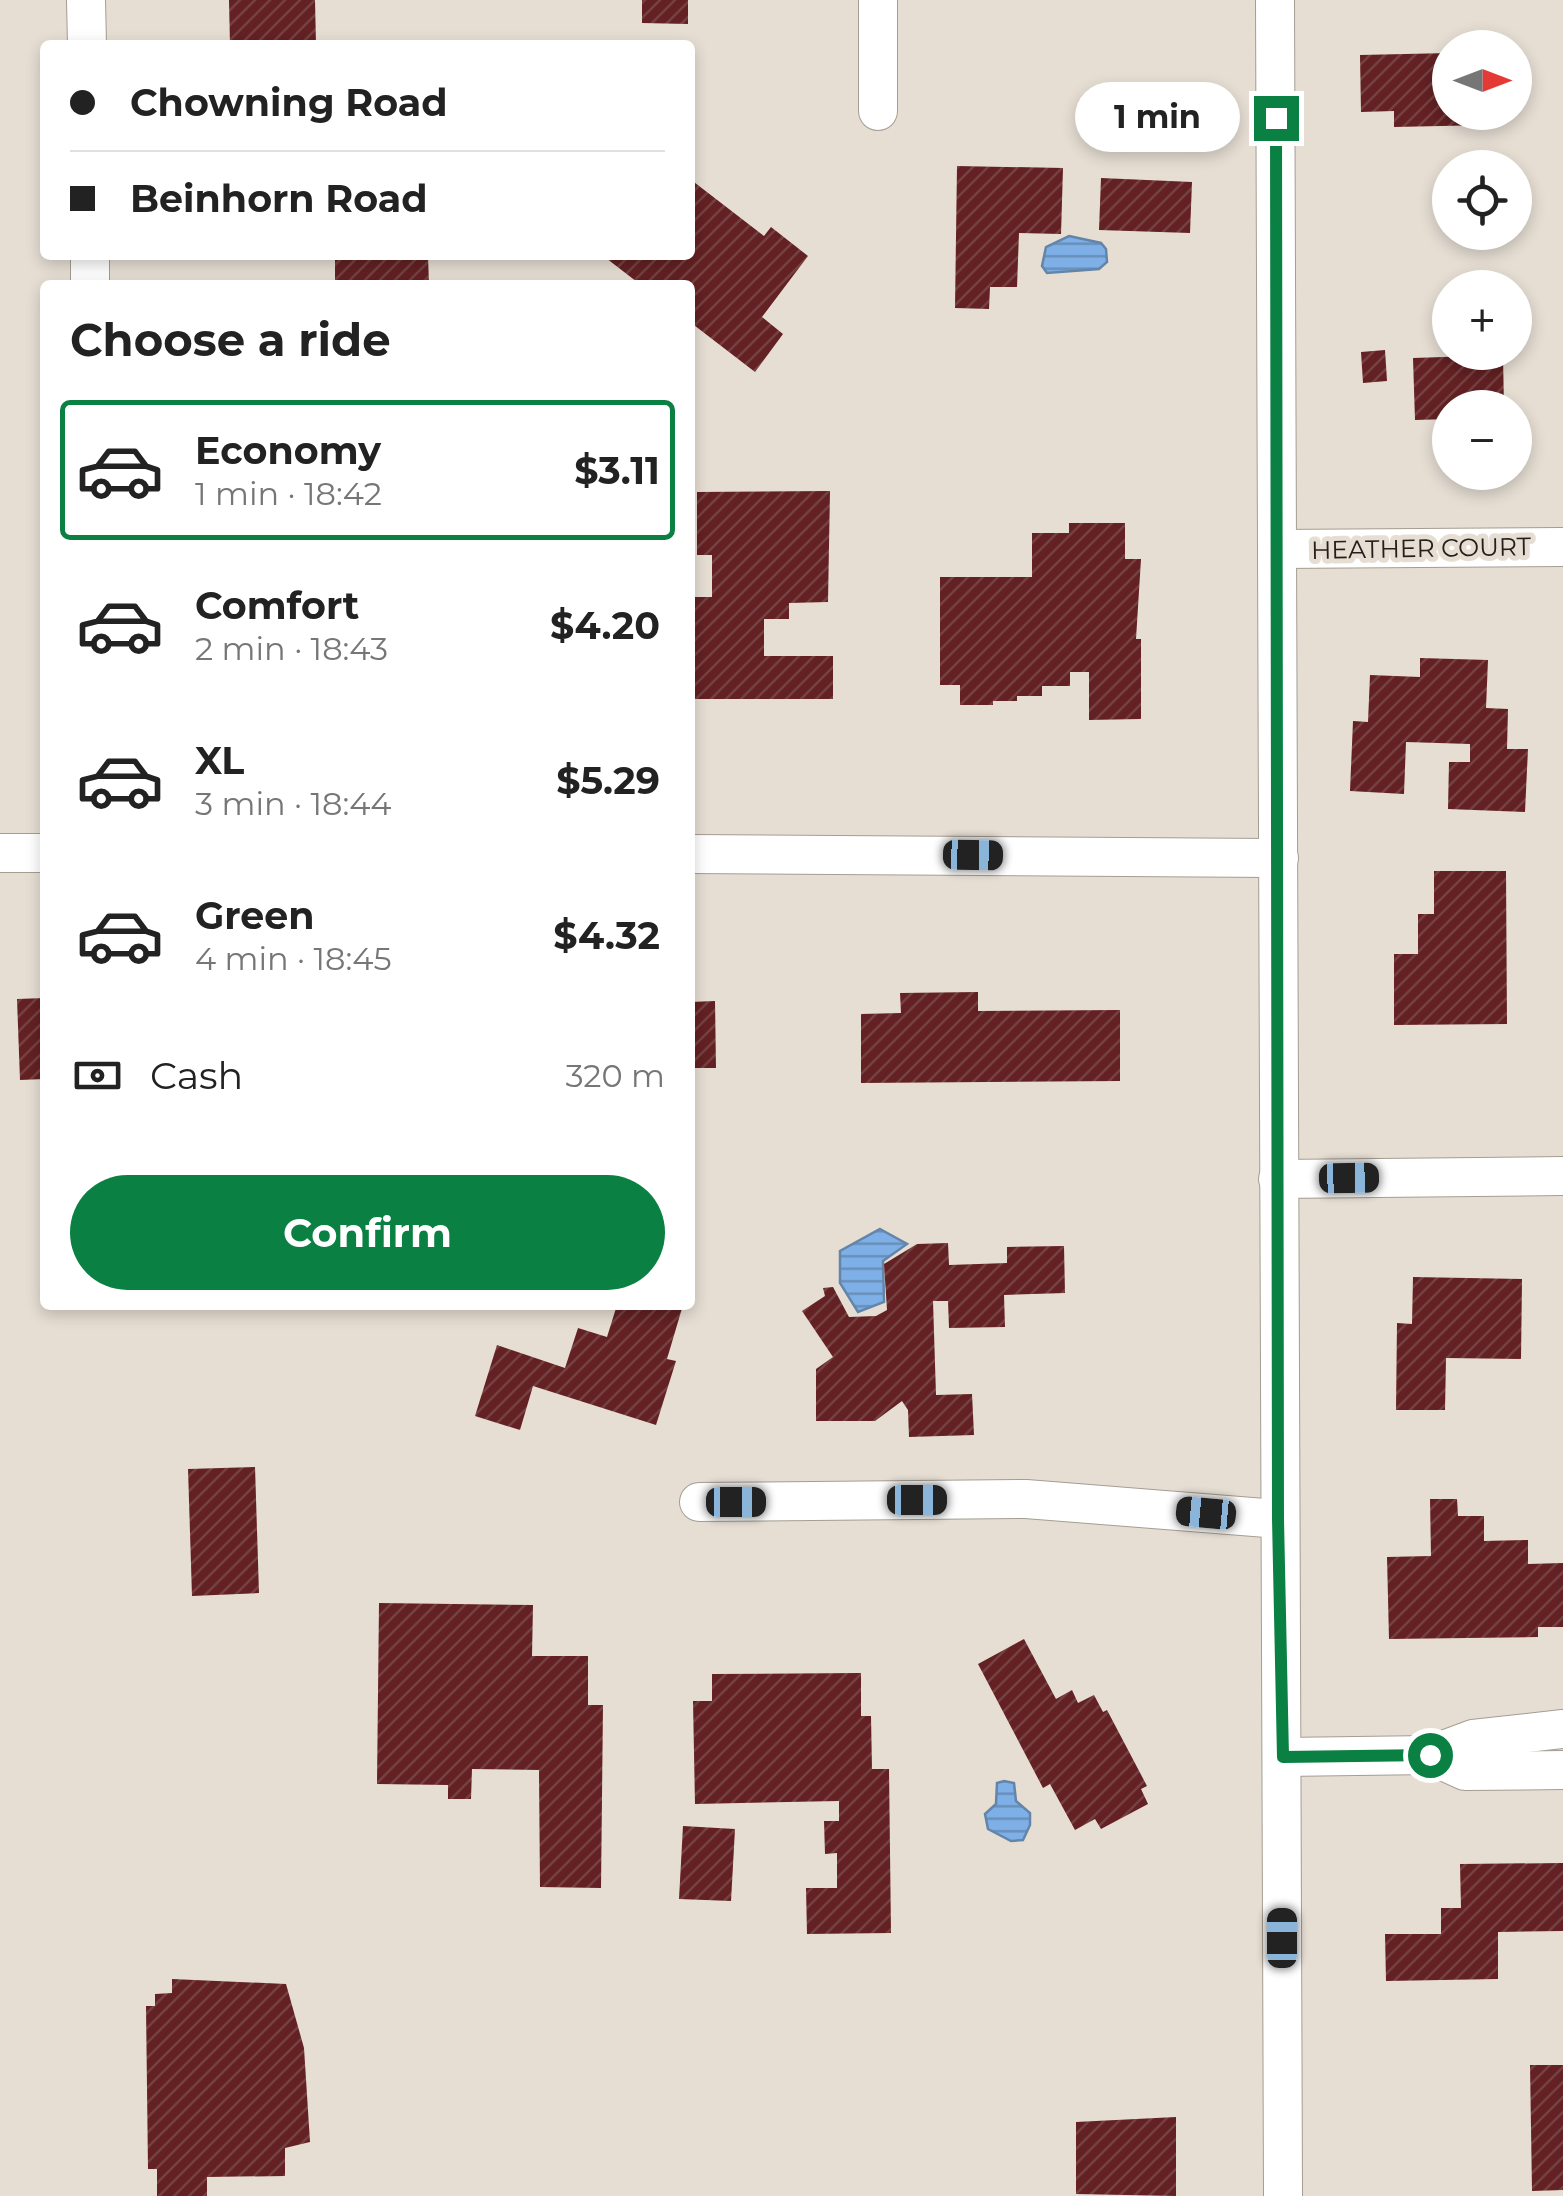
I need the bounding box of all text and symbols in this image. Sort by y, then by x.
north arrow [1432,30,1532,130]
map controls [1432,30,1532,490]
text: Chowning Road [130,79,448,126]
callout: 1 min [1076,83,1241,153]
route end [1254,96,1299,141]
text: 1 min [1114,97,1201,136]
button: locate [1432,150,1532,250]
text: Beinhorn Road [130,175,428,222]
button: + [1432,270,1532,370]
text: Choose a ride [70,312,391,367]
button: − [1432,390,1532,490]
icon: car [75,425,165,515]
text: Economy [195,427,381,474]
text: $3.11 [574,447,660,494]
text: 1 min · 18:42 [195,474,382,513]
street label: HEATHER COURT [1311,531,1532,565]
icon: car [75,580,165,670]
text: Comfort [195,582,359,629]
text: $4.20 [550,602,660,649]
text: 2 min · 18:43 [195,629,388,668]
icon: car [75,735,165,825]
text: XL [195,737,244,784]
text: $5.29 [556,757,660,804]
text: 3 min · 18:44 [195,784,392,823]
car [943,839,1003,871]
icon: car [75,890,165,980]
text: Green [195,892,315,939]
text: $4.32 [553,912,660,959]
text: 4 min · 18:45 [195,939,392,978]
icon: cash [70,1048,125,1103]
text: Cash [150,1052,243,1099]
text: 320 m [565,1056,665,1095]
car [1319,1162,1379,1194]
button: Confirm [70,1175,665,1290]
car [887,1485,947,1515]
car [706,1487,766,1517]
car [1175,1495,1237,1531]
route start [1408,1733,1453,1778]
car [1267,1908,1297,1968]

